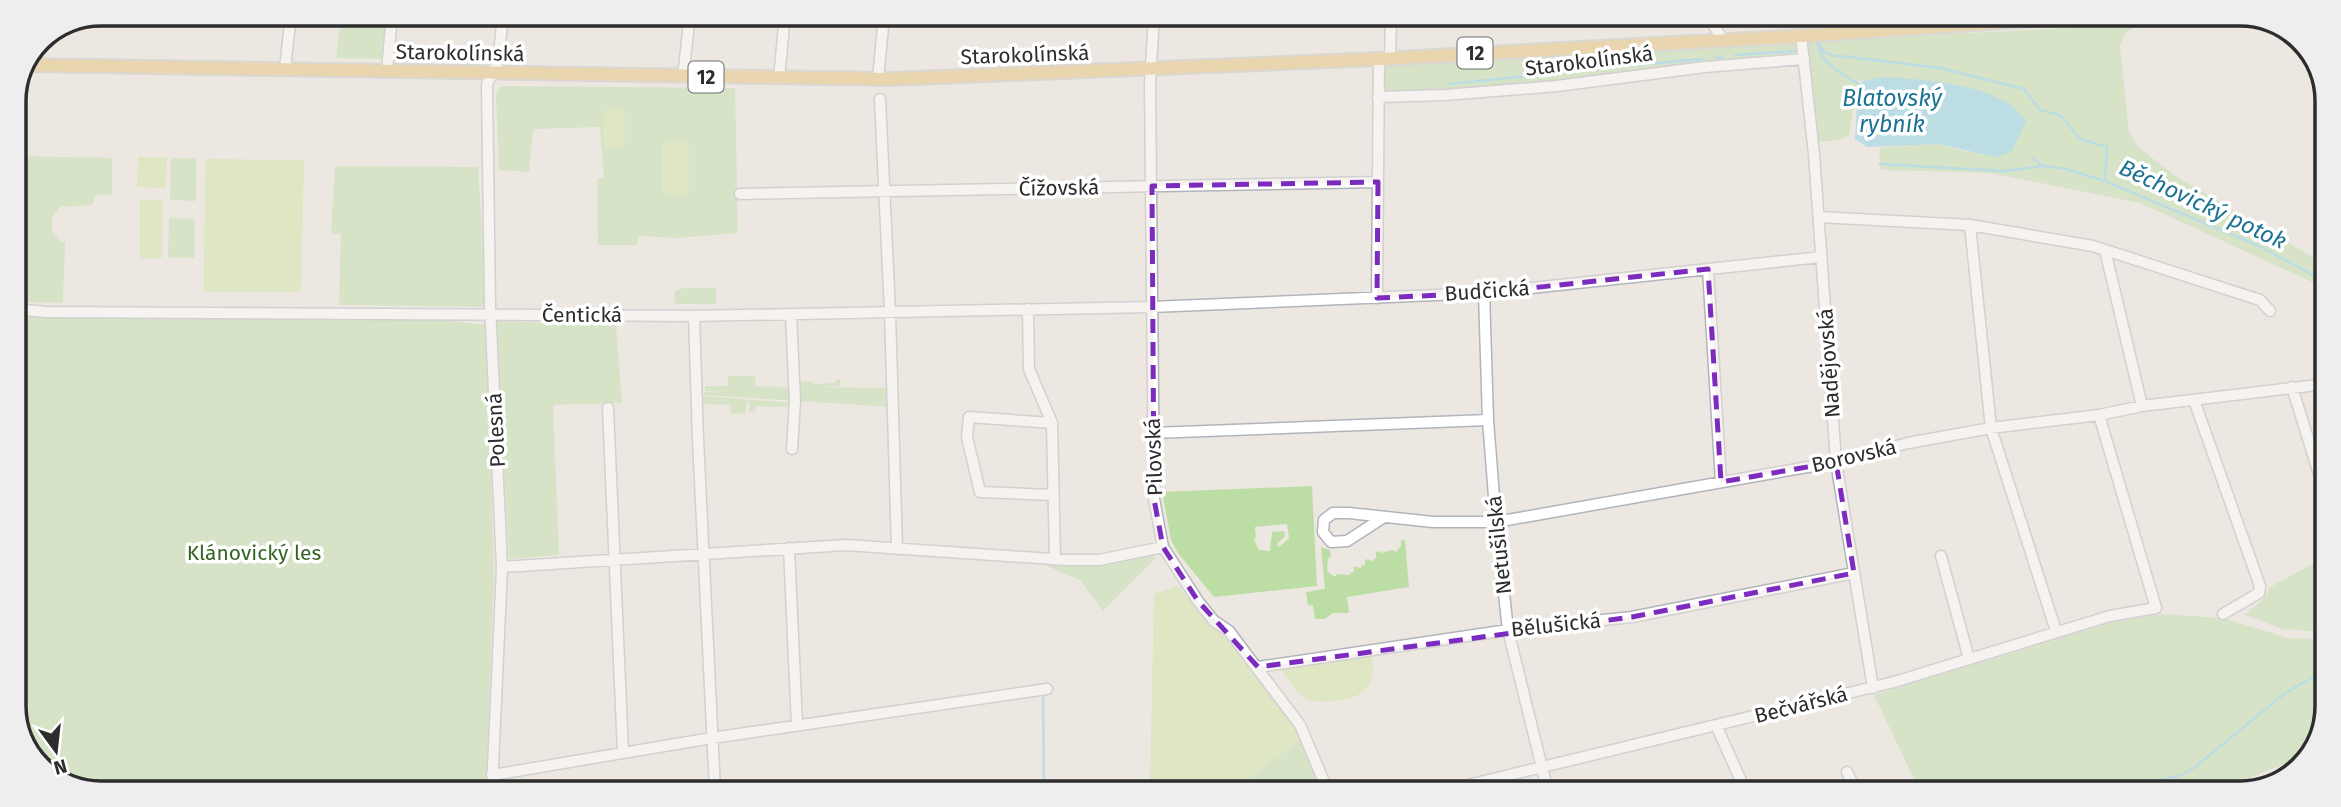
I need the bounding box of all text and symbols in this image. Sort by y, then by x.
road number: 12 [1458,38,1492,68]
street label: Starokolínská [395,39,525,67]
street label: Starokolínská [960,40,1090,70]
street label: Starokolínská [1523,40,1655,82]
road number: 12 [688,61,724,92]
water label: Blatovský rybník [1842,84,1943,138]
water label: Běchovický potok [2115,153,2291,255]
street label: Čížovská [1018,174,1100,202]
street label: Budčická [1443,275,1531,307]
street label: Čentická [542,302,622,328]
street label: Nadějovská [1812,307,1846,419]
street label: Polesná [481,392,511,468]
street label: Pilovská [1140,417,1168,497]
street label: Borovská [1809,434,1899,478]
street label: Netušilská [1481,494,1517,596]
park label: Klánovický les [187,540,321,566]
street label: Bělušická [1510,607,1602,643]
street label: Bečvářská [1752,681,1850,729]
north arrow [21,716,91,786]
text: N [51,754,69,780]

